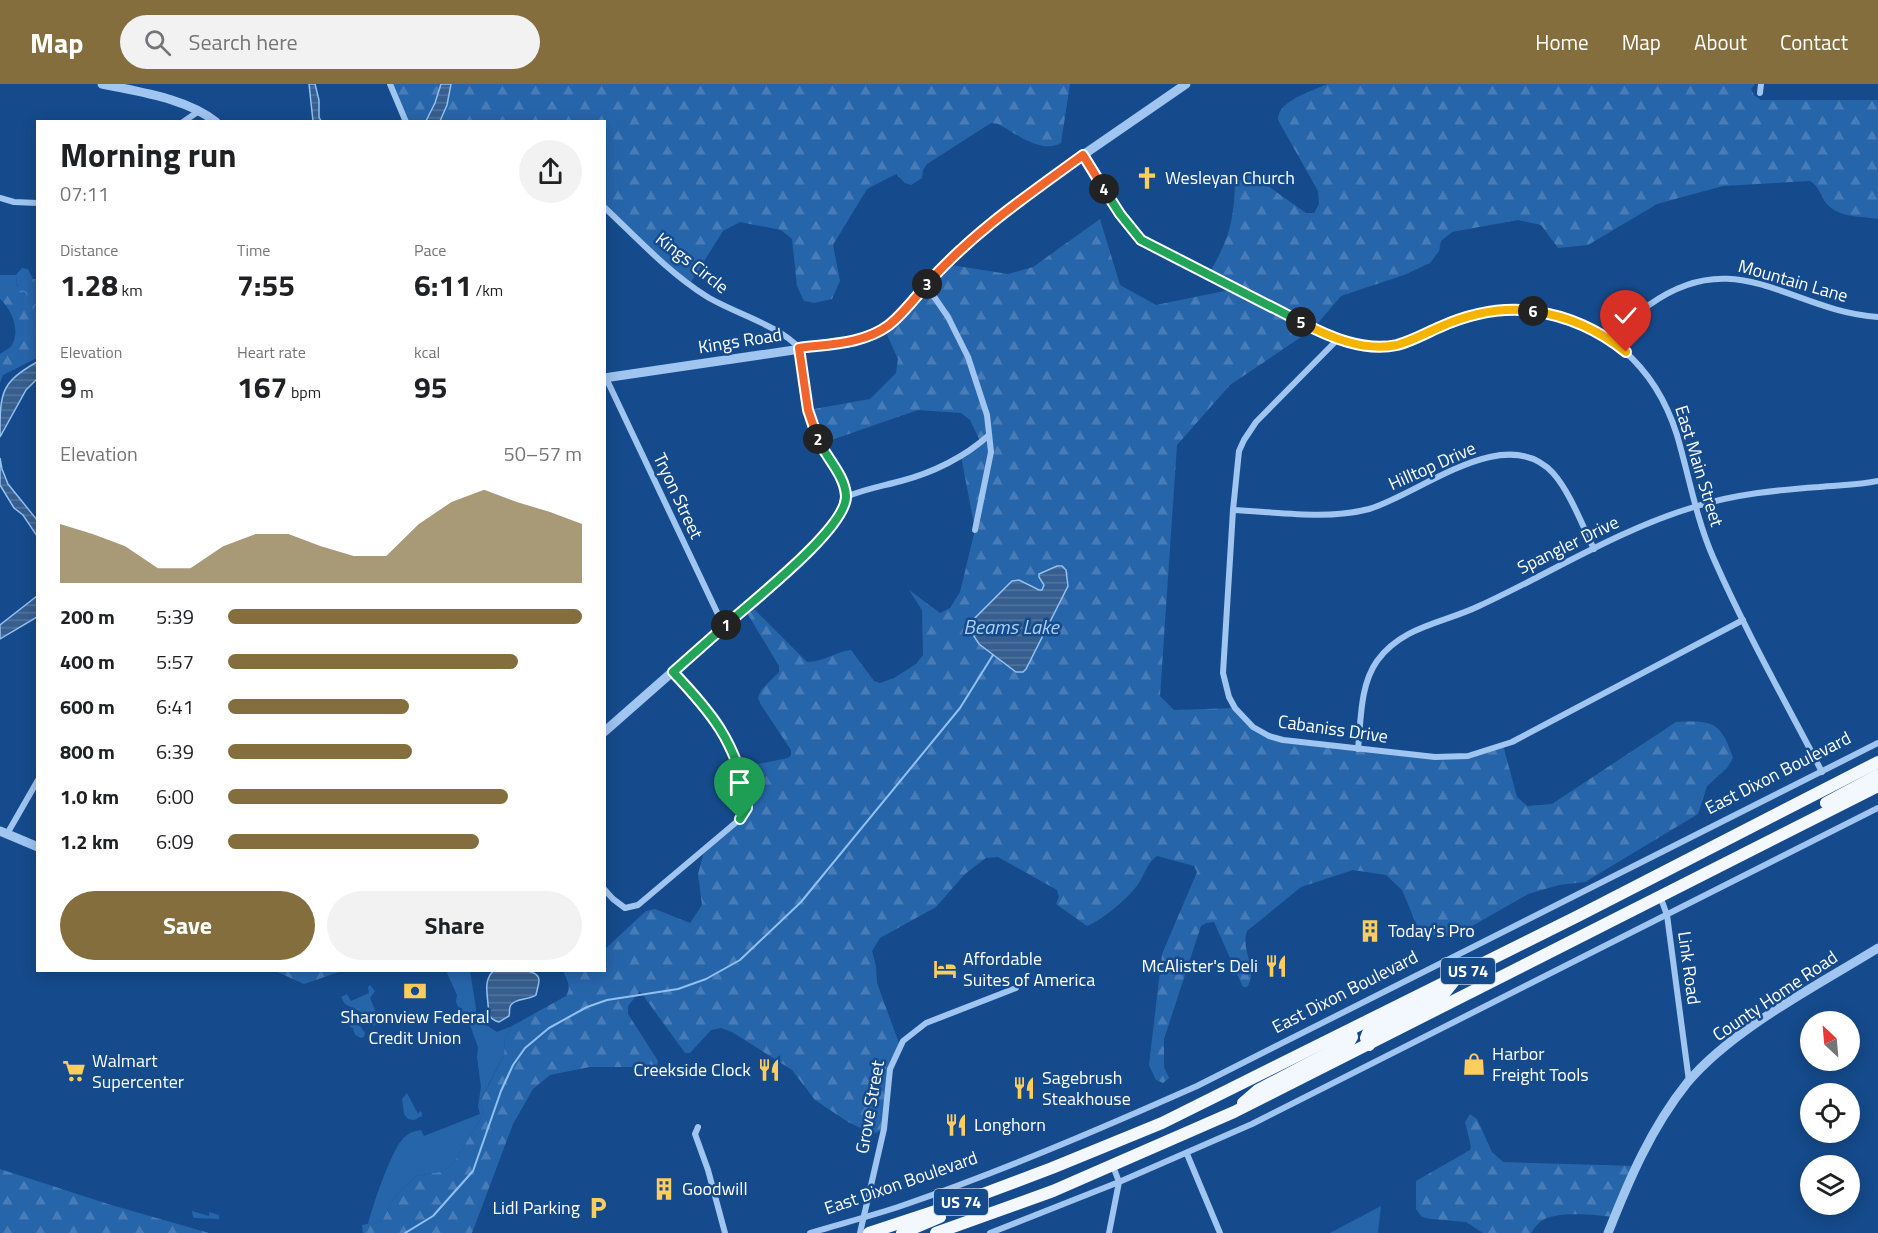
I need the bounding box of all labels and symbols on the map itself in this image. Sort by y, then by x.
place label: Wesleyan Church [1165,164,1295,191]
church icon: Wesleyan Church [1134,165,1160,191]
pin: 4 [1089,174,1119,204]
street label: Kings Circle [650,225,735,300]
street label: Mountain Lane [1735,252,1851,309]
pin: 3 [912,269,942,299]
pin [1600,290,1651,352]
pin: 6 [1518,296,1548,326]
pin: 5 [1286,307,1316,337]
street label: Kings Road [696,321,784,360]
street label: East Main Street [1668,402,1731,531]
pin: 2 [803,424,833,454]
street label: Hilltop Drive [1384,434,1480,497]
street label: Tryon Street [647,448,710,544]
street label: Spangler Drive [1512,508,1623,581]
pin: 1 [711,610,741,640]
water label: Beams Lake [963,611,1061,642]
street label: Cabaniss Drive [1276,707,1390,750]
street label: East Dixon Boulevard [1700,724,1855,821]
pin [714,757,765,819]
place label: Today's Pro [1388,917,1475,944]
building icon: Today's Pro [1357,918,1383,944]
street label: Link Road [1671,930,1708,1006]
street label: East Dixon Boulevard [1267,943,1422,1040]
street label: County Home Road [1707,944,1843,1048]
place label: Affordable Suites of America [963,945,1095,993]
place label: McAlister's Deli [1142,952,1258,979]
restaurant icon: McAlister's Deli [1263,953,1289,979]
hotel icon: Affordable Suites of America [932,956,958,982]
road number: US 74 [1441,958,1495,984]
bank icon: Sharonview Federal Credit Union [402,978,428,1004]
place label: Sharonview Federal Credit Union [340,1003,490,1051]
north arrow [1800,1011,1860,1071]
place label: Harbor Freight Tools [1492,1040,1589,1088]
place label: Walmart Supercenter [92,1047,184,1095]
shop icon: Harbor Freight Tools [1461,1051,1487,1077]
place label: Creekside Clock [634,1056,751,1083]
restaurant icon: Creekside Clock [756,1057,782,1083]
street label: Grove Street [848,1057,891,1156]
supermarket icon: Walmart Supercenter [61,1058,87,1084]
place label: Sagebrush Steakhouse [1042,1064,1131,1112]
restaurant icon: Sagebrush Steakhouse [1011,1075,1037,1101]
place label: Longhorn [974,1111,1046,1138]
restaurant icon: Longhorn [943,1112,969,1138]
street label: East Dixon Boulevard [821,1144,981,1221]
place label: Goodwill [682,1175,748,1202]
building icon: Goodwill [651,1176,677,1202]
road number: US 74 [934,1189,988,1215]
place label: Lidl Parking [492,1194,580,1221]
parking icon: Lidl Parking [585,1195,611,1221]

